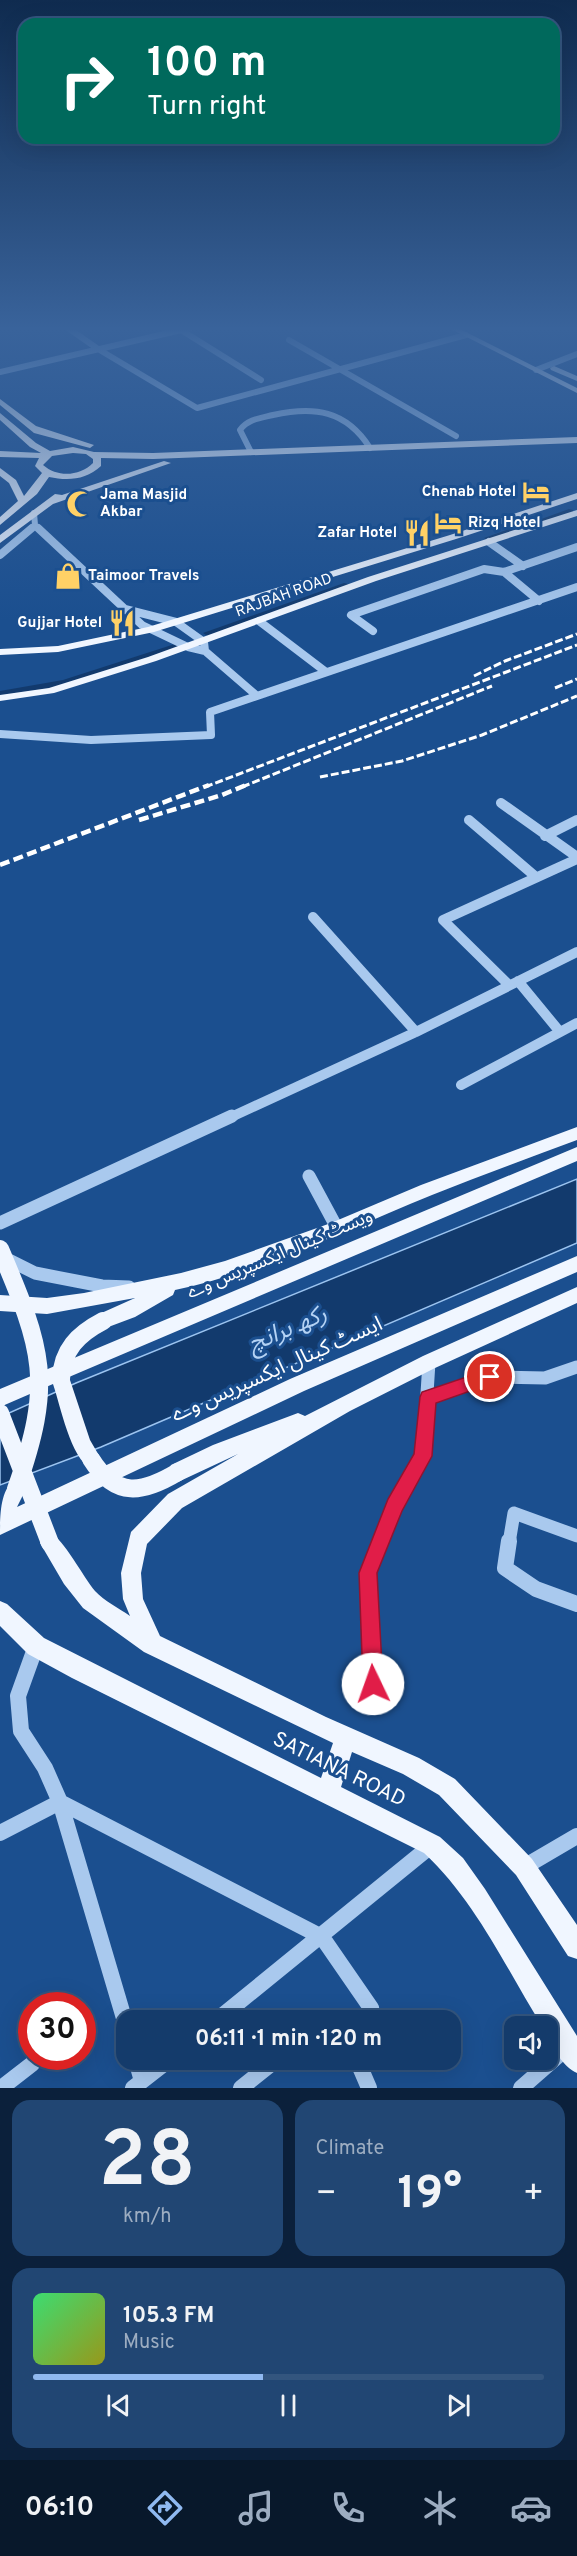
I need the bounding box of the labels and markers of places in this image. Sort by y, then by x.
hotel icon: Chenab Hotel [521,477,551,507]
place label: Chenab Hotel [422,483,516,502]
place label: Jama Masjid Akbar [100,486,187,522]
mosque icon: Jama Masjid Akbar [65,489,95,519]
hotel icon: Rizq Hotel [433,508,463,538]
place label: Rizq Hotel [468,514,541,533]
restaurant icon: Zafar Hotel [402,518,432,548]
place label: Zafar Hotel [318,524,397,543]
shop icon: Taimoor Travels [53,561,83,591]
place label: Taimoor Travels [88,567,200,586]
restaurant icon: Gujjar Hotel [107,608,137,638]
place label: Gujjar Hotel [17,614,102,633]
pin [464,1351,515,1402]

